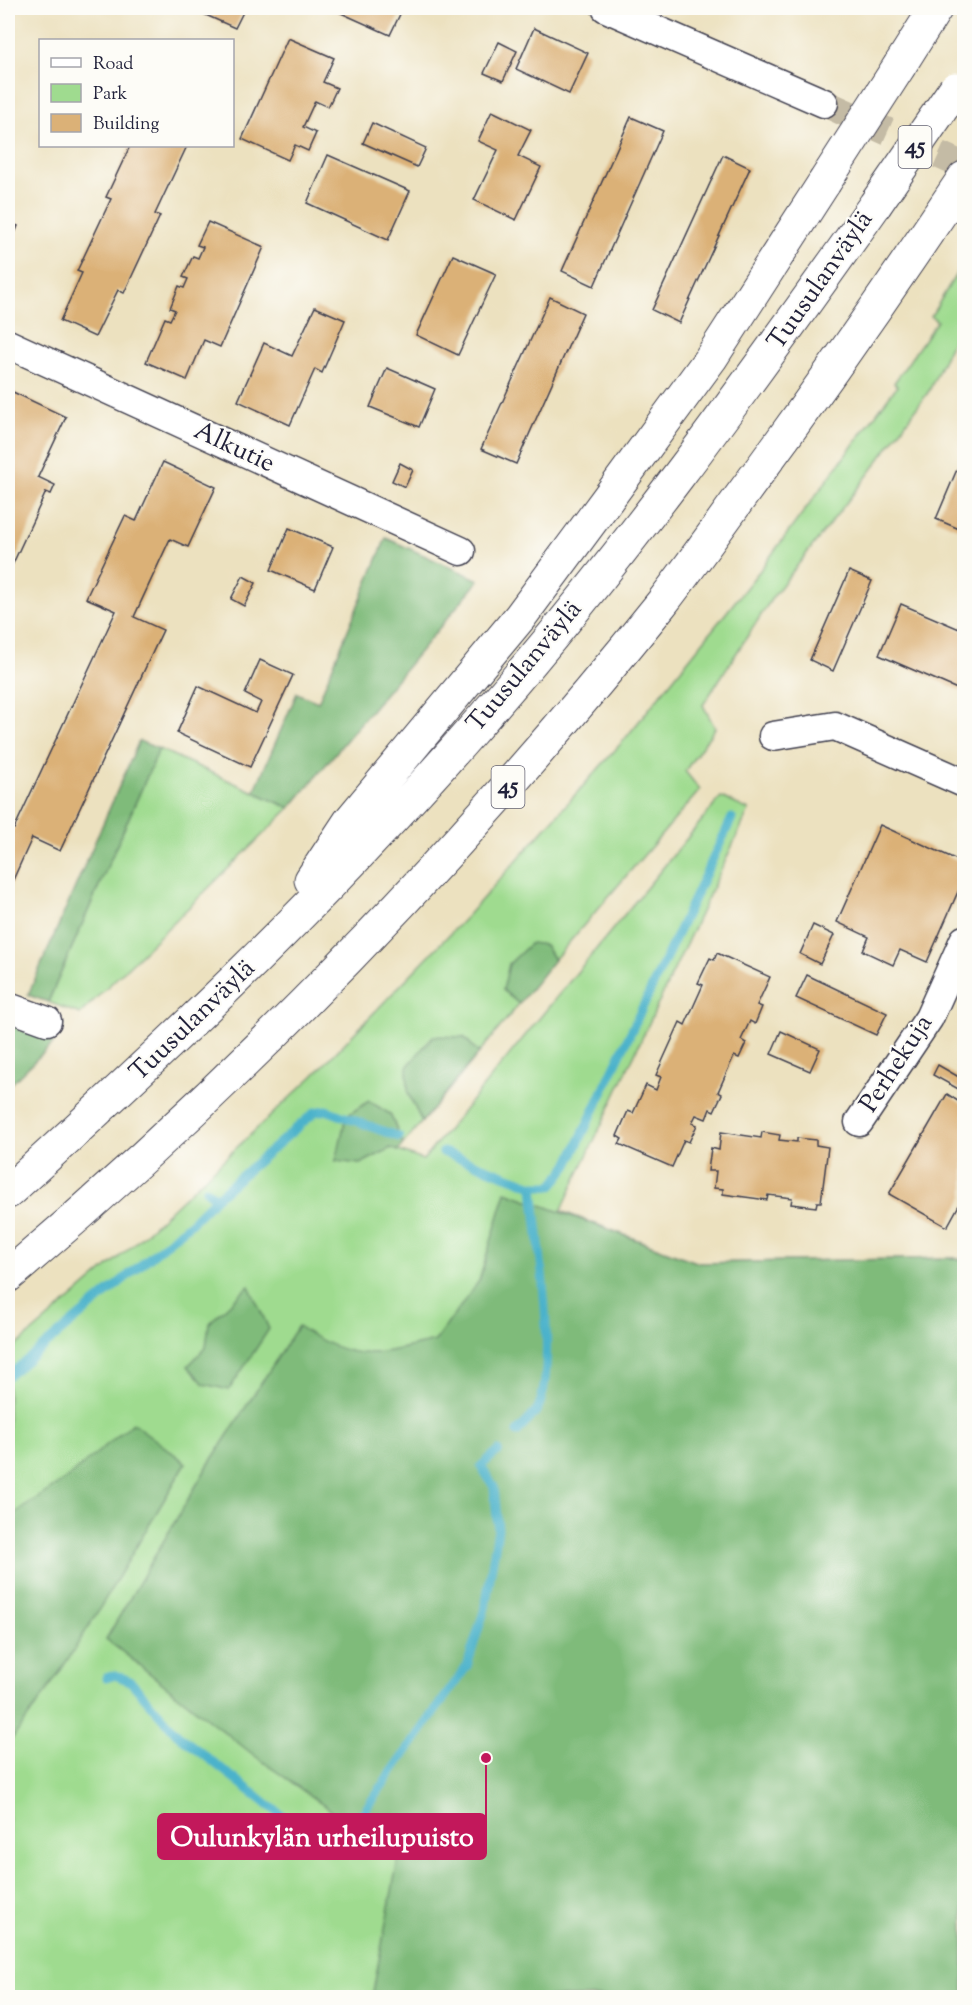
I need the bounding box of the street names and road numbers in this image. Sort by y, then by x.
road number: 45 [898,126,932,168]
street label: Tuusulanväylä [759,204,883,358]
street label: Alkutie [187,413,281,483]
street label: Tuusulanväylä [459,593,591,741]
road number: 45 [492,766,524,808]
street label: Tuusulanväylä [122,951,264,1091]
street label: Perhekuja [851,1008,943,1120]

